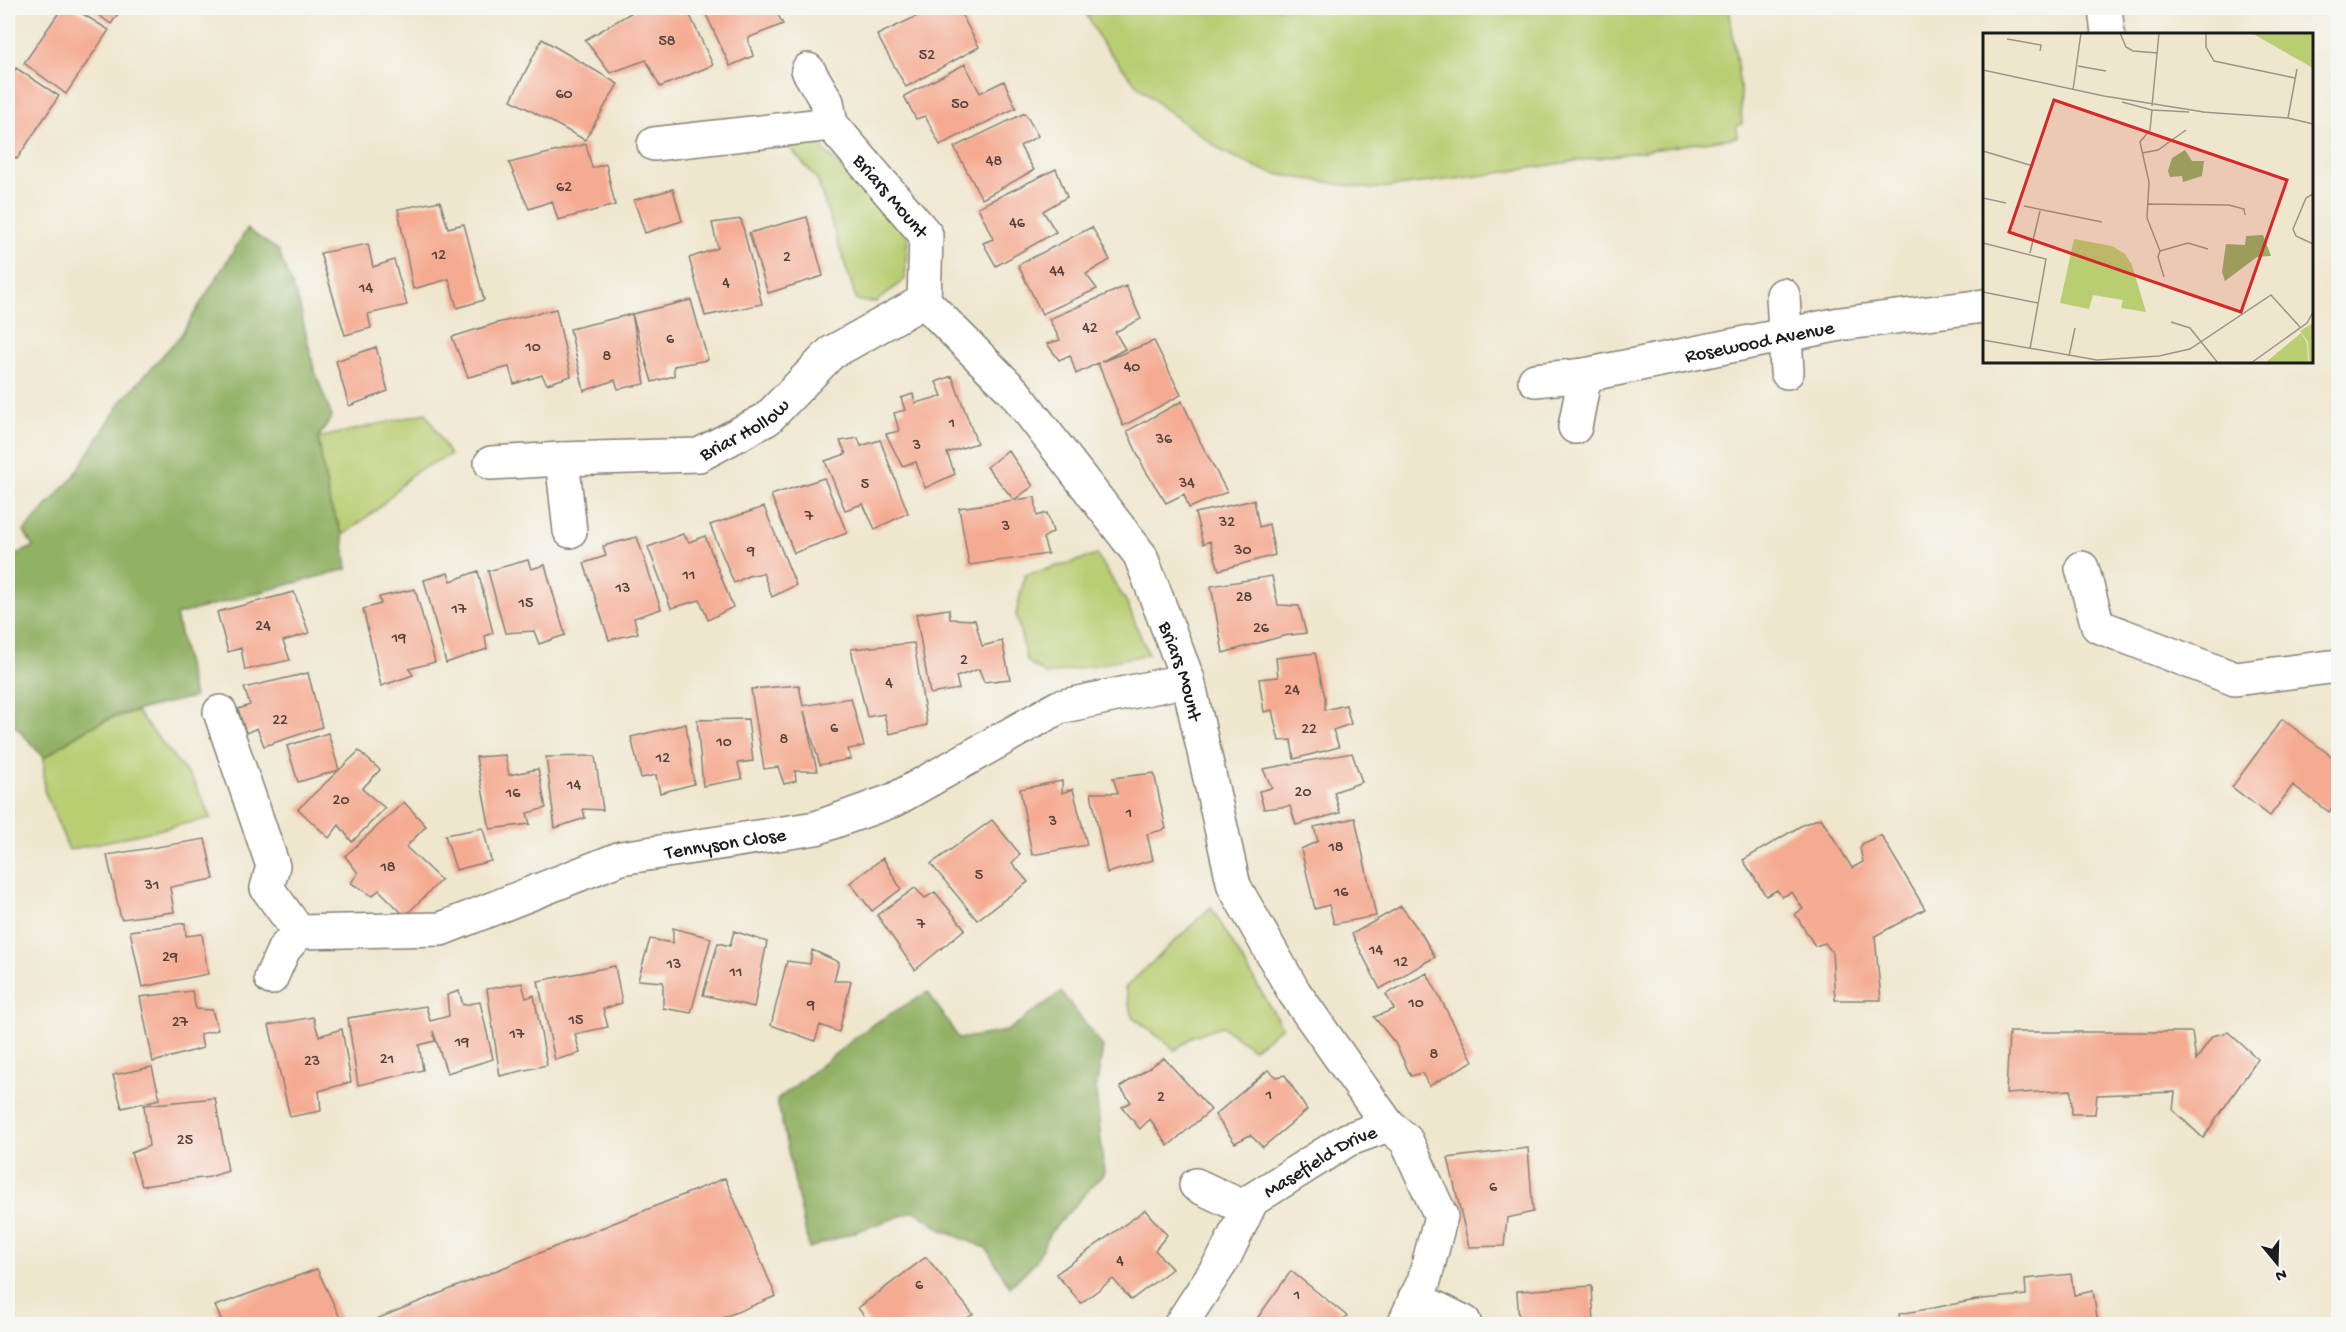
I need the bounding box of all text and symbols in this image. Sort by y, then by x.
house number: 58 [658,33,676,52]
inset map [1983,33,2313,363]
house number: 52 [919,47,935,66]
house number: 60 [555,86,573,105]
house number: 50 [951,96,969,115]
street label: Briars Mount [846,150,933,245]
house number: 48 [986,153,1002,172]
house number: 62 [556,179,572,198]
house number: 46 [1009,215,1026,234]
house number: 12 [431,247,446,266]
house number: 2 [783,249,791,268]
house number: 44 [1049,263,1065,282]
house number: 4 [722,275,730,294]
house number: 14 [358,280,373,299]
street label: Rosewood Avenue [1683,317,1837,370]
house number: 42 [1082,320,1098,339]
house number: 6 [666,331,675,350]
house number: 10 [524,339,541,358]
house number: 8 [603,348,612,367]
house number: 40 [1124,359,1140,378]
street label: Briar Hollow [695,395,796,468]
house number: 1 [948,415,955,434]
house number: 36 [1155,431,1173,450]
house number: 3 [912,437,921,456]
house number: 34 [1178,475,1195,494]
house number: 5 [861,476,869,495]
house number: 7 [804,508,814,527]
house number: 32 [1218,514,1235,533]
house number: 3 [1001,518,1010,537]
house number: 30 [1233,542,1252,561]
house number: 9 [746,543,755,562]
house number: 11 [682,567,695,586]
house number: 13 [615,580,630,599]
house number: 28 [1236,589,1253,608]
house number: 15 [518,595,533,614]
house number: 17 [451,601,467,620]
house number: 24 [255,618,271,637]
street label: Briars Mount [1151,618,1205,725]
house number: 26 [1253,620,1270,639]
house number: 19 [391,630,406,649]
house number: 2 [960,652,968,671]
house number: 4 [885,675,893,694]
house number: 24 [1284,682,1300,701]
house number: 22 [272,712,288,731]
house number: 6 [830,720,839,739]
house number: 22 [1301,721,1317,740]
house number: 8 [780,731,789,750]
house number: 10 [715,734,732,753]
house number: 12 [655,750,670,769]
house number: 14 [566,777,581,796]
house number: 20 [1295,784,1311,803]
house number: 16 [505,785,521,804]
house number: 20 [333,792,349,811]
house number: 1 [1125,805,1132,824]
house number: 3 [1048,813,1057,832]
street label: Tennyson Close [663,825,789,866]
house number: 18 [1327,839,1344,858]
house number: 18 [379,859,396,878]
house number: 5 [975,867,983,886]
house number: 31 [144,877,159,896]
house number: 16 [1333,884,1349,903]
house number: 7 [916,916,926,935]
house number: 14 [1368,942,1383,961]
house number: 29 [162,949,178,968]
house number: 12 [1393,954,1408,973]
house number: 13 [666,956,681,975]
house number: 11 [729,964,742,983]
house number: 10 [1407,995,1424,1014]
house number: 9 [806,997,815,1016]
house number: 15 [568,1012,583,1031]
house number: 27 [172,1014,189,1033]
house number: 17 [509,1026,525,1045]
house number: 19 [454,1034,469,1053]
house number: 8 [1430,1046,1439,1065]
house number: 21 [380,1051,394,1070]
house number: 23 [304,1053,320,1072]
house number: 1 [1265,1087,1272,1106]
house number: 2 [1157,1089,1165,1108]
street label: Masefield Drive [1260,1122,1381,1205]
house number: 25 [177,1132,193,1151]
house number: 6 [1489,1179,1498,1198]
north arrow [2247,1233,2307,1293]
house number: 4 [1116,1253,1124,1272]
text: N [2272,1263,2289,1285]
house number: 6 [915,1277,924,1296]
house number: 1 [1293,1287,1300,1306]

